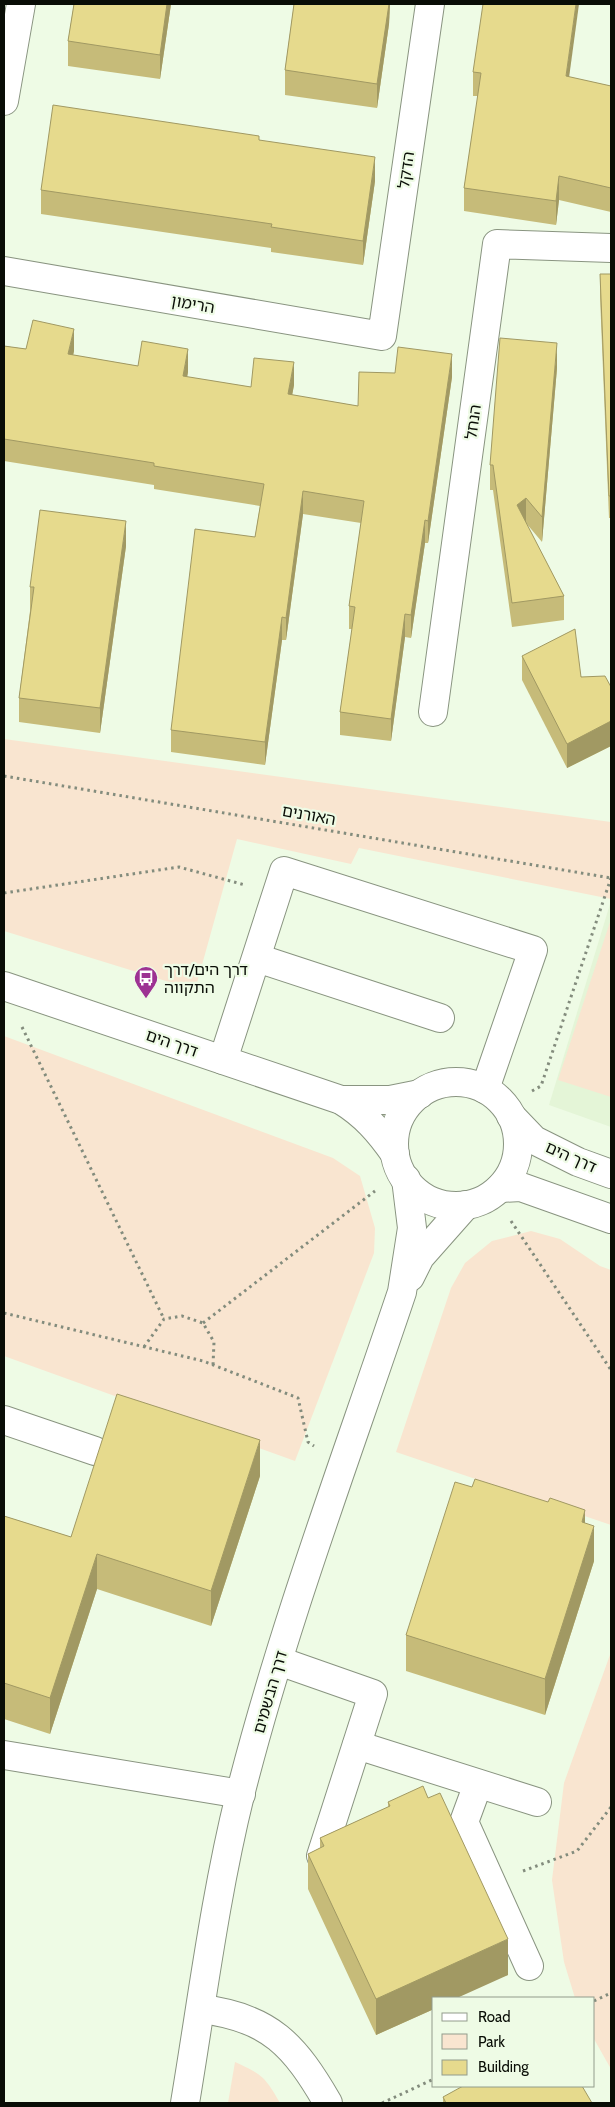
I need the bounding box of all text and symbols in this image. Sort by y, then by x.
street label: הדקל [394,150,418,190]
street label: הרימון [170,291,216,317]
street label: הנחל [461,403,485,441]
street label: האורנים [281,801,337,829]
place label: דרך הים/דרך התקווה [164,960,248,997]
bus stop icon: דרך הים/דרך התקווה [133,965,159,999]
street label: דרך הים [143,1025,201,1061]
street label: דרך הים [543,1137,600,1177]
street label: דרך הבשמים [249,1648,291,1736]
legend [432,1997,595,2087]
text: Road [478,2008,511,2026]
text: Park [478,2033,505,2051]
text: Building [478,2058,529,2076]

